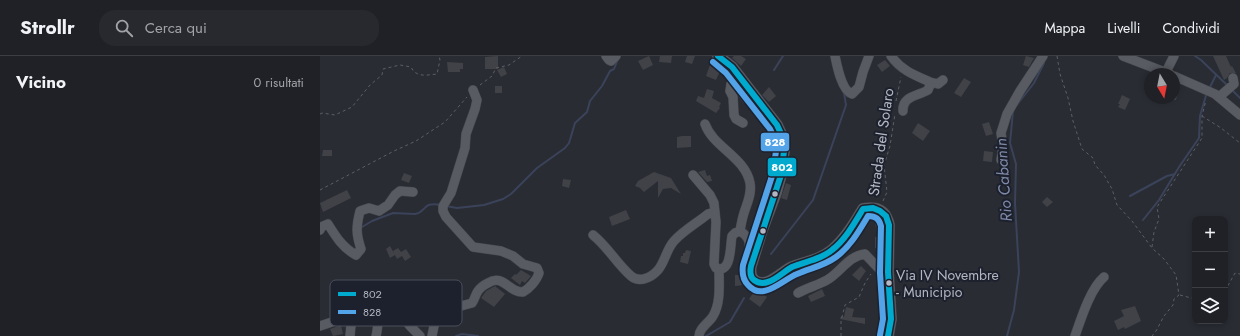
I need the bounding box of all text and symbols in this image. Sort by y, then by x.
search box [99,10,379,46]
text: Strollr [20,14,75,41]
icon: search [113,17,135,39]
text: Cerca qui [145,17,207,39]
text: Mappa [1044,18,1085,38]
text: Livelli [1107,18,1140,38]
text: Condividi [1162,18,1220,38]
north arrow [1144,68,1180,104]
text: Vicino [16,70,66,94]
text: 0 risultati [254,73,304,92]
street label: Strada del Solaro [863,87,899,197]
line badge: 828 [760,132,790,152]
text: 828 [764,134,786,150]
water label: Rio Cabanin [989,137,1018,222]
line badge: 802 [767,157,797,177]
text: 802 [771,159,793,175]
unlabelled marker [770,189,780,199]
map controls [1192,216,1228,324]
button: + [1192,216,1228,252]
unlabelled marker [758,226,768,236]
button: − [1192,252,1228,288]
place label: Via IV Novembre - Municipio [896,265,999,302]
marker: Via IV Novembre - Municipio [884,278,894,288]
legend [330,280,462,326]
text: 802 [363,286,382,302]
button: layers [1192,288,1228,324]
text: 828 [363,304,381,320]

